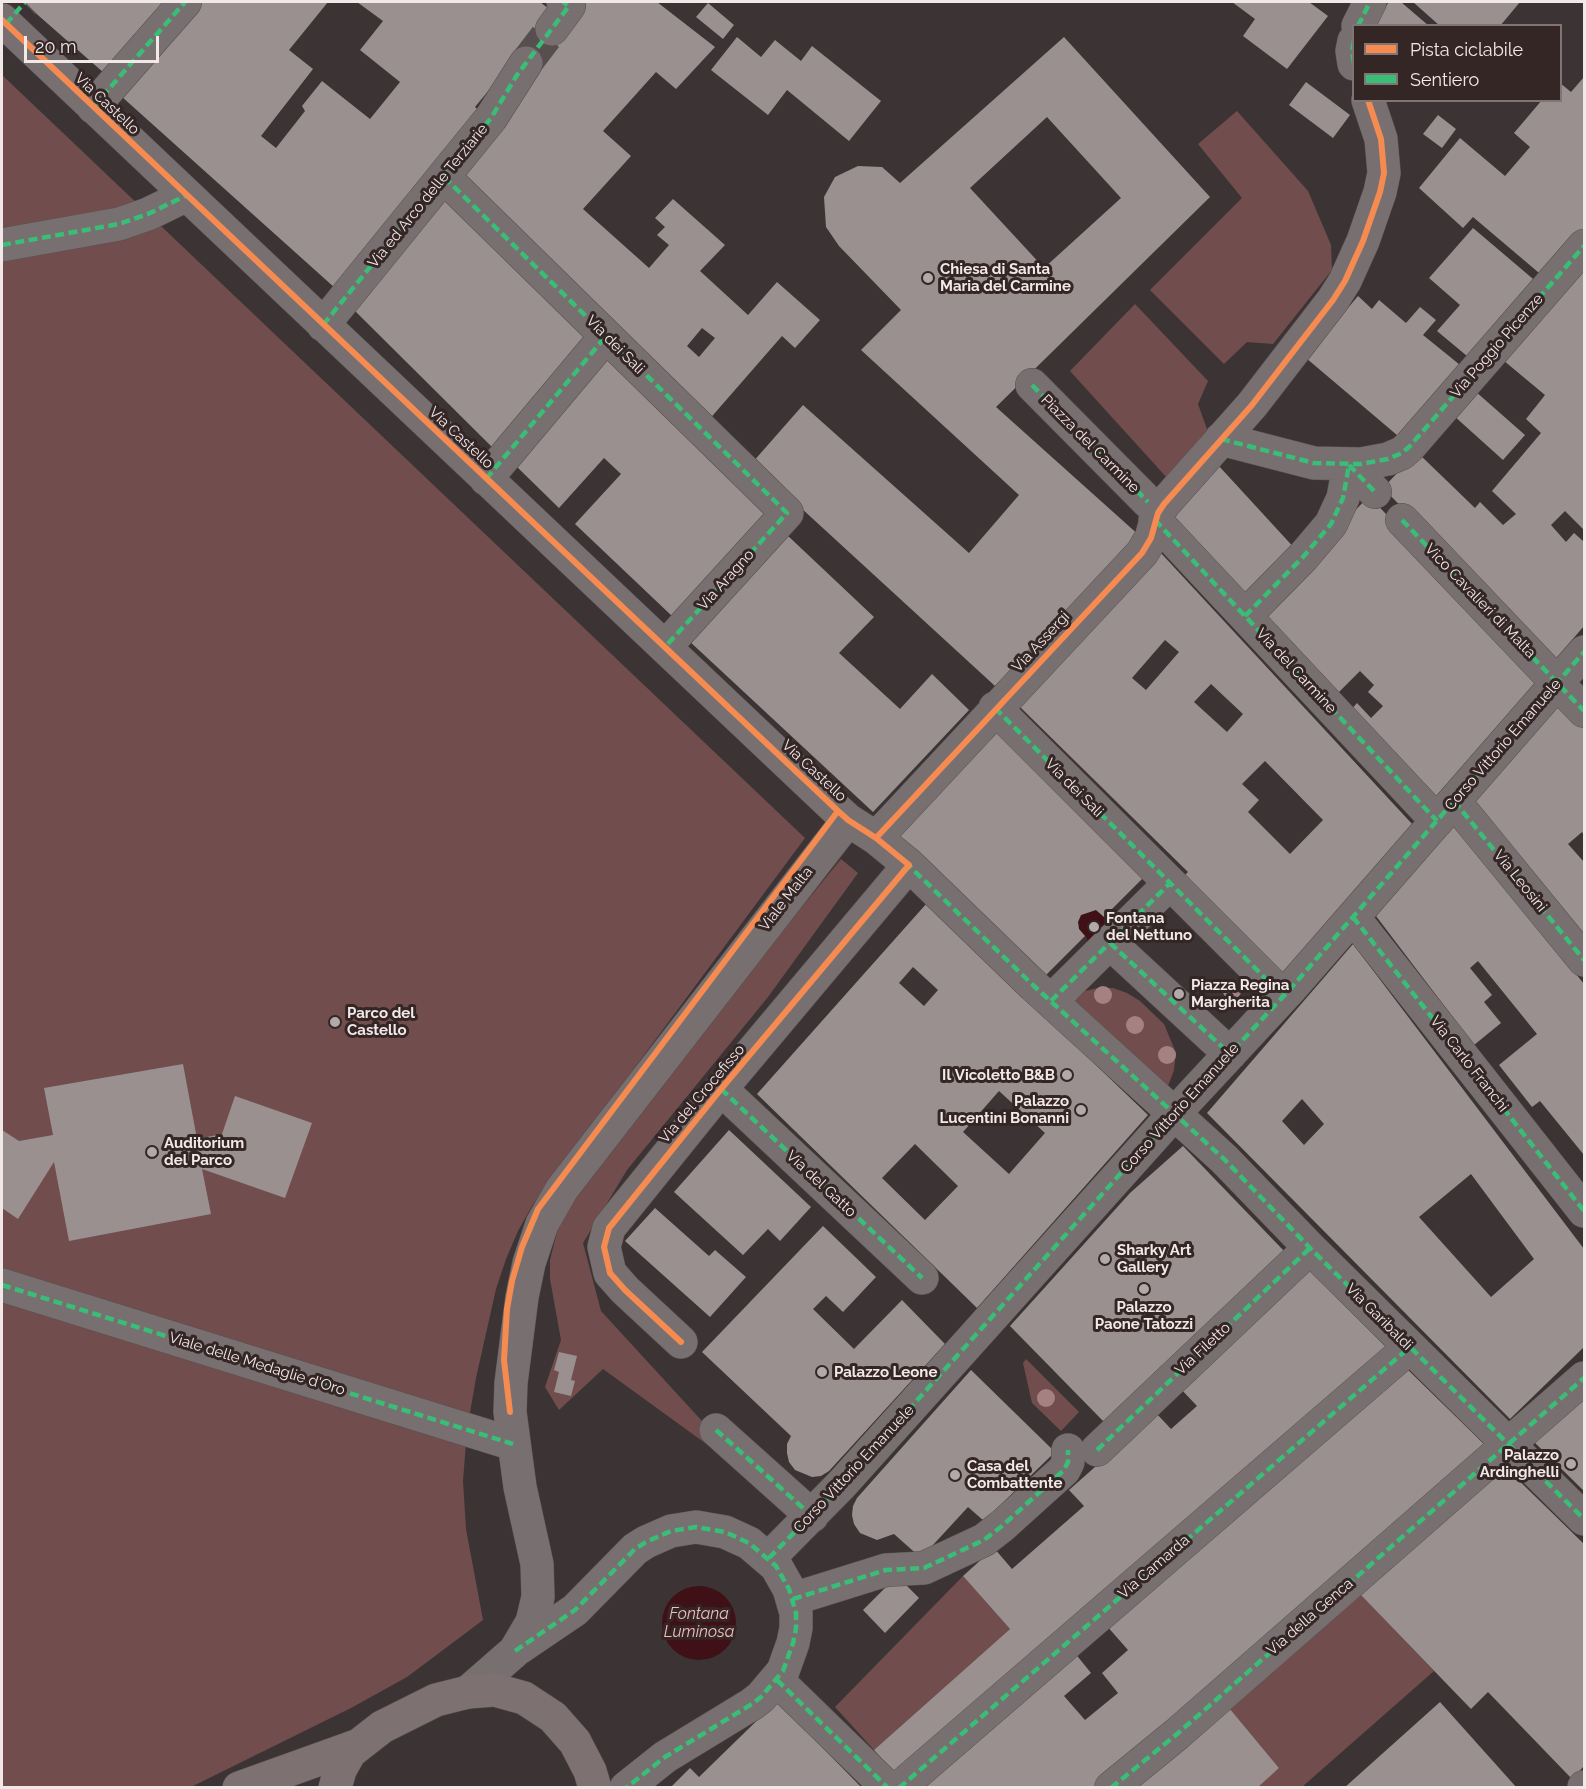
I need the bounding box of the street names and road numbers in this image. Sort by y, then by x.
street label: Via Castello [71,69,143,139]
street label: Via ed Arco delle Terziarie [364,120,492,272]
street label: Via Poggio Picenze [1447,290,1547,402]
street label: Via dei Sali [582,312,648,378]
street label: Piazza del Carmine [1037,391,1143,497]
street label: Via Castello [425,403,497,473]
street label: Vico Cavalieri di Malta [1421,540,1539,662]
street label: Via Aragno [694,546,758,614]
street label: Via Assergi [1008,608,1074,676]
street label: Via del Carmine [1252,625,1340,717]
street label: Corso Vittorio Emanuele [1441,676,1565,814]
street label: Via Castello [778,736,850,806]
street label: Via dei Sali [1041,755,1107,821]
street label: Via Leosini [1490,846,1550,916]
street label: Viale Malta [755,863,817,935]
street label: Via Carlo Franchi [1426,1012,1512,1116]
street label: Corso Vittorio Emanuele [1117,1039,1243,1177]
street label: Via del Crocefisso [655,1041,749,1147]
street label: Via del Gatto [782,1147,860,1221]
street label: Via Garibaldi [1342,1280,1416,1354]
street label: Via Filetto [1172,1319,1234,1379]
street label: Viale delle Medaglie d'Oro [167,1329,347,1399]
street label: Corso Vittorio Emanuele [790,1401,918,1537]
street label: Via Camarda [1115,1531,1193,1603]
street label: Via della Genca [1263,1575,1357,1659]

